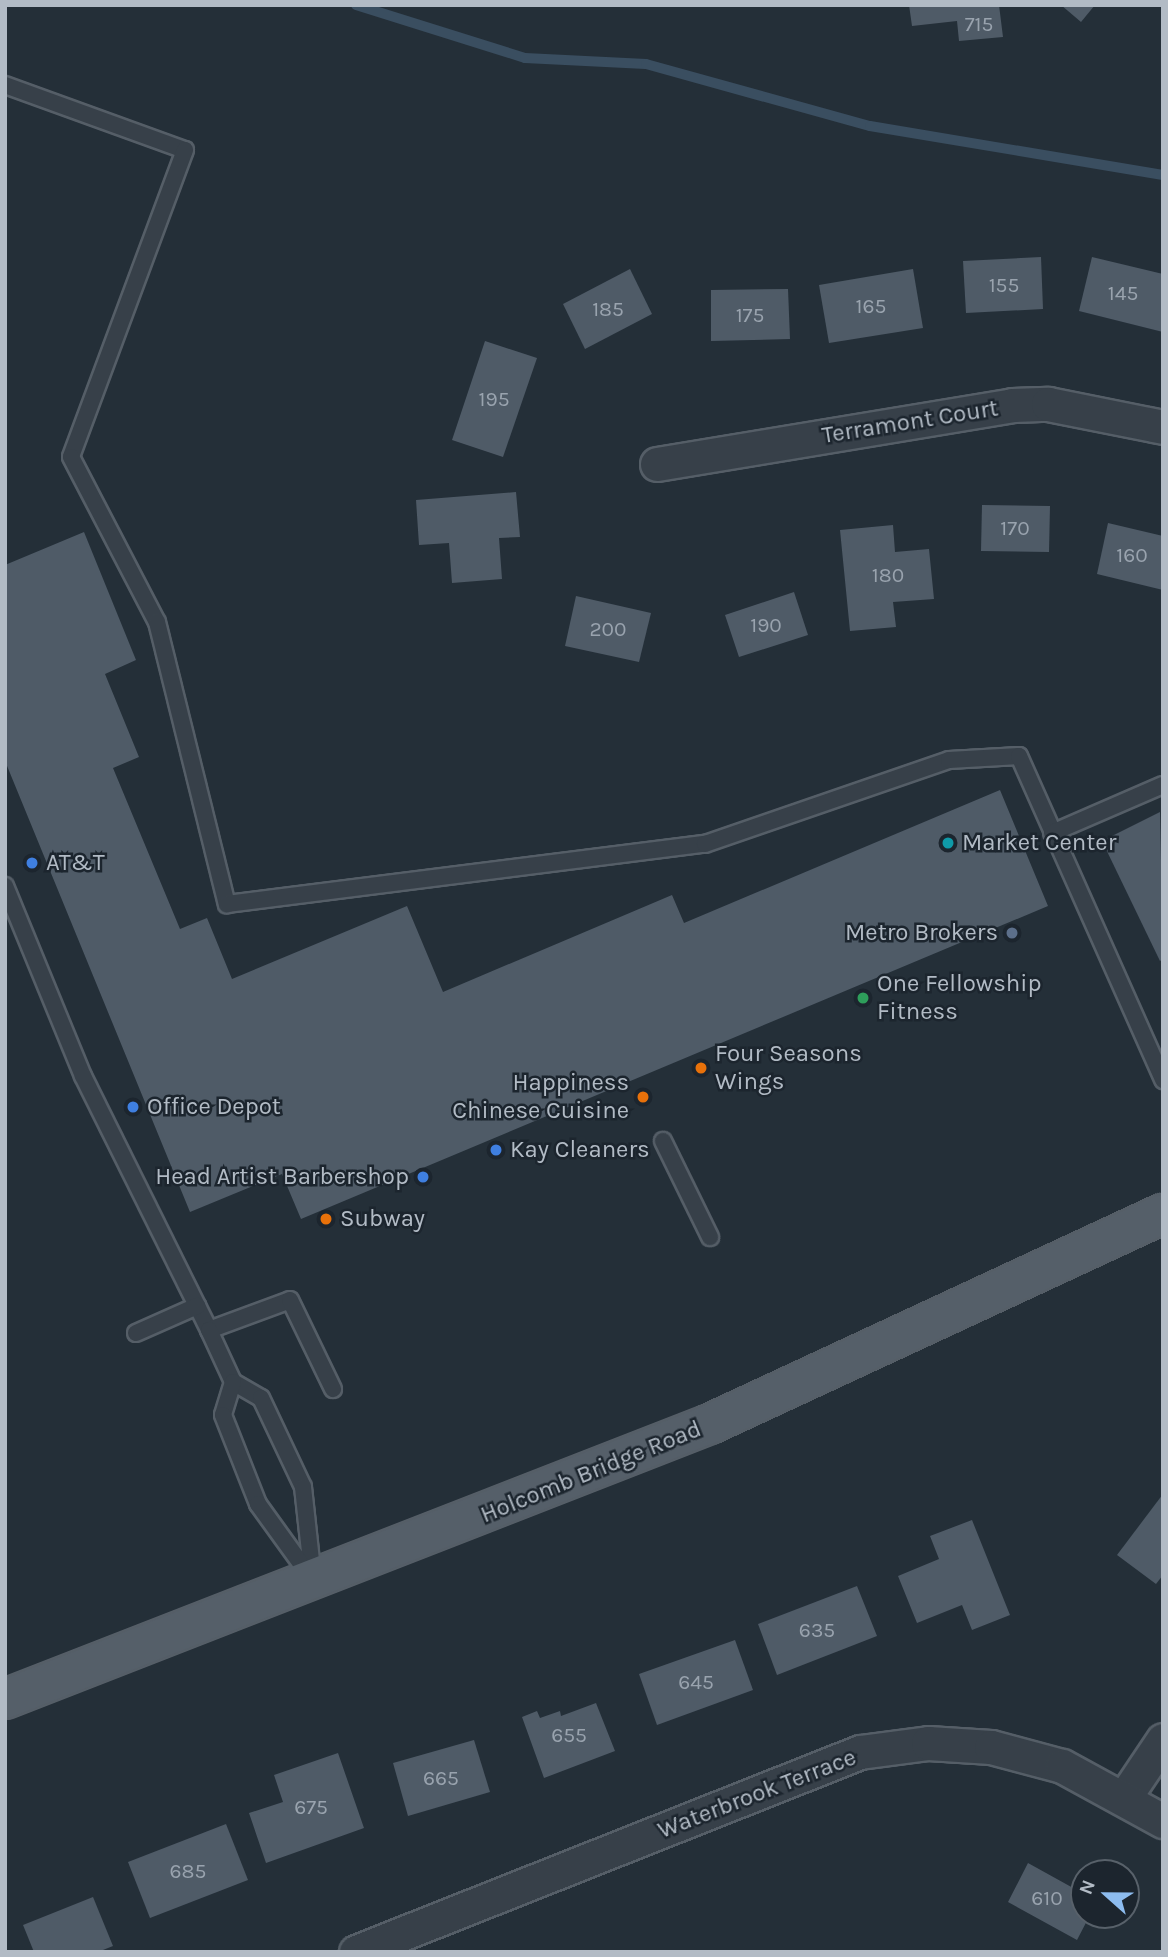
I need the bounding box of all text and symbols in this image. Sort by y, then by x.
house number: 715 [965,11,993,37]
house number: 155 [989,272,1019,298]
house number: 145 [1108,280,1138,306]
house number: 165 [856,293,886,319]
house number: 185 [592,296,624,322]
house number: 175 [736,302,764,328]
house number: 195 [479,386,509,412]
street label: Terramont Court [820,394,1000,450]
house number: 170 [1000,515,1030,541]
house number: 160 [1116,542,1148,568]
house number: 180 [872,562,904,588]
house number: 190 [750,612,782,638]
house number: 200 [589,616,627,642]
place label: Market Center [962,829,1116,857]
marker: Market Center [940,835,956,851]
place label: AT&T [46,849,105,877]
marker: AT&T [24,855,40,871]
place label: Metro Brokers [845,919,998,947]
marker: Metro Brokers [1004,925,1020,941]
place label: One Fellowship Fitness [877,970,1041,1026]
marker: One Fellowship Fitness [855,990,871,1006]
place label: Four Seasons Wings [715,1040,862,1096]
marker: Four Seasons Wings [693,1060,709,1076]
place label: Happiness Chinese Cuisine [452,1069,629,1125]
marker: Happiness Chinese Cuisine [635,1089,651,1105]
place label: Office Depot [147,1093,281,1121]
marker: Office Depot [125,1099,141,1115]
place label: Kay Cleaners [510,1136,650,1164]
marker: Kay Cleaners [488,1142,504,1158]
place label: Head Artist Barbershop [155,1163,409,1191]
marker: Head Artist Barbershop [415,1169,431,1185]
place label: Subway [340,1205,425,1233]
marker: Subway [318,1211,334,1227]
street label: Holcomb Bridge Road [476,1415,706,1529]
house number: 635 [799,1617,835,1643]
house number: 645 [678,1669,714,1695]
house number: 655 [551,1722,587,1748]
street label: Waterbrook Terrace [654,1743,860,1845]
house number: 665 [423,1765,459,1791]
house number: 675 [294,1794,328,1820]
house number: 685 [170,1858,206,1884]
north arrow [1070,1859,1140,1929]
text: N [1075,1877,1100,1897]
house number: 610 [1031,1885,1063,1911]

